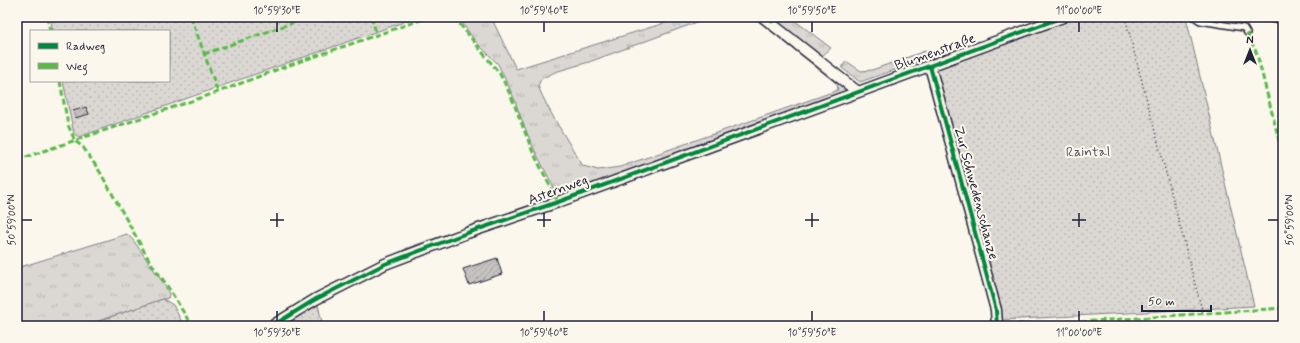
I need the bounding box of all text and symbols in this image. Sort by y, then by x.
text: 10°59'30"E [253,4,301,18]
text: 10°59'40"E [520,4,568,18]
text: 10°59'50"E [788,4,837,18]
text: 11°00'00"E [1056,4,1102,18]
street label: Blumenstraße [892,29,978,75]
legend [30,30,170,82]
north arrow [1230,30,1270,70]
text: N [1246,34,1254,48]
text: Radweg [66,39,105,55]
text: Weg [66,59,88,76]
street label: Zur Schwedenschanze [950,124,1002,262]
park label: Raintal [1066,143,1110,161]
street label: Asternweg [526,171,590,209]
text: 50°59'00"N [5,194,19,245]
text: 50°59'00"N [1283,194,1297,245]
scale bar [1142,287,1211,313]
text: 50 m [1148,294,1175,310]
text: 10°59'30"E [253,326,301,340]
text: 10°59'40"E [520,326,568,340]
text: 10°59'50"E [788,326,837,340]
text: 11°00'00"E [1056,326,1102,340]

